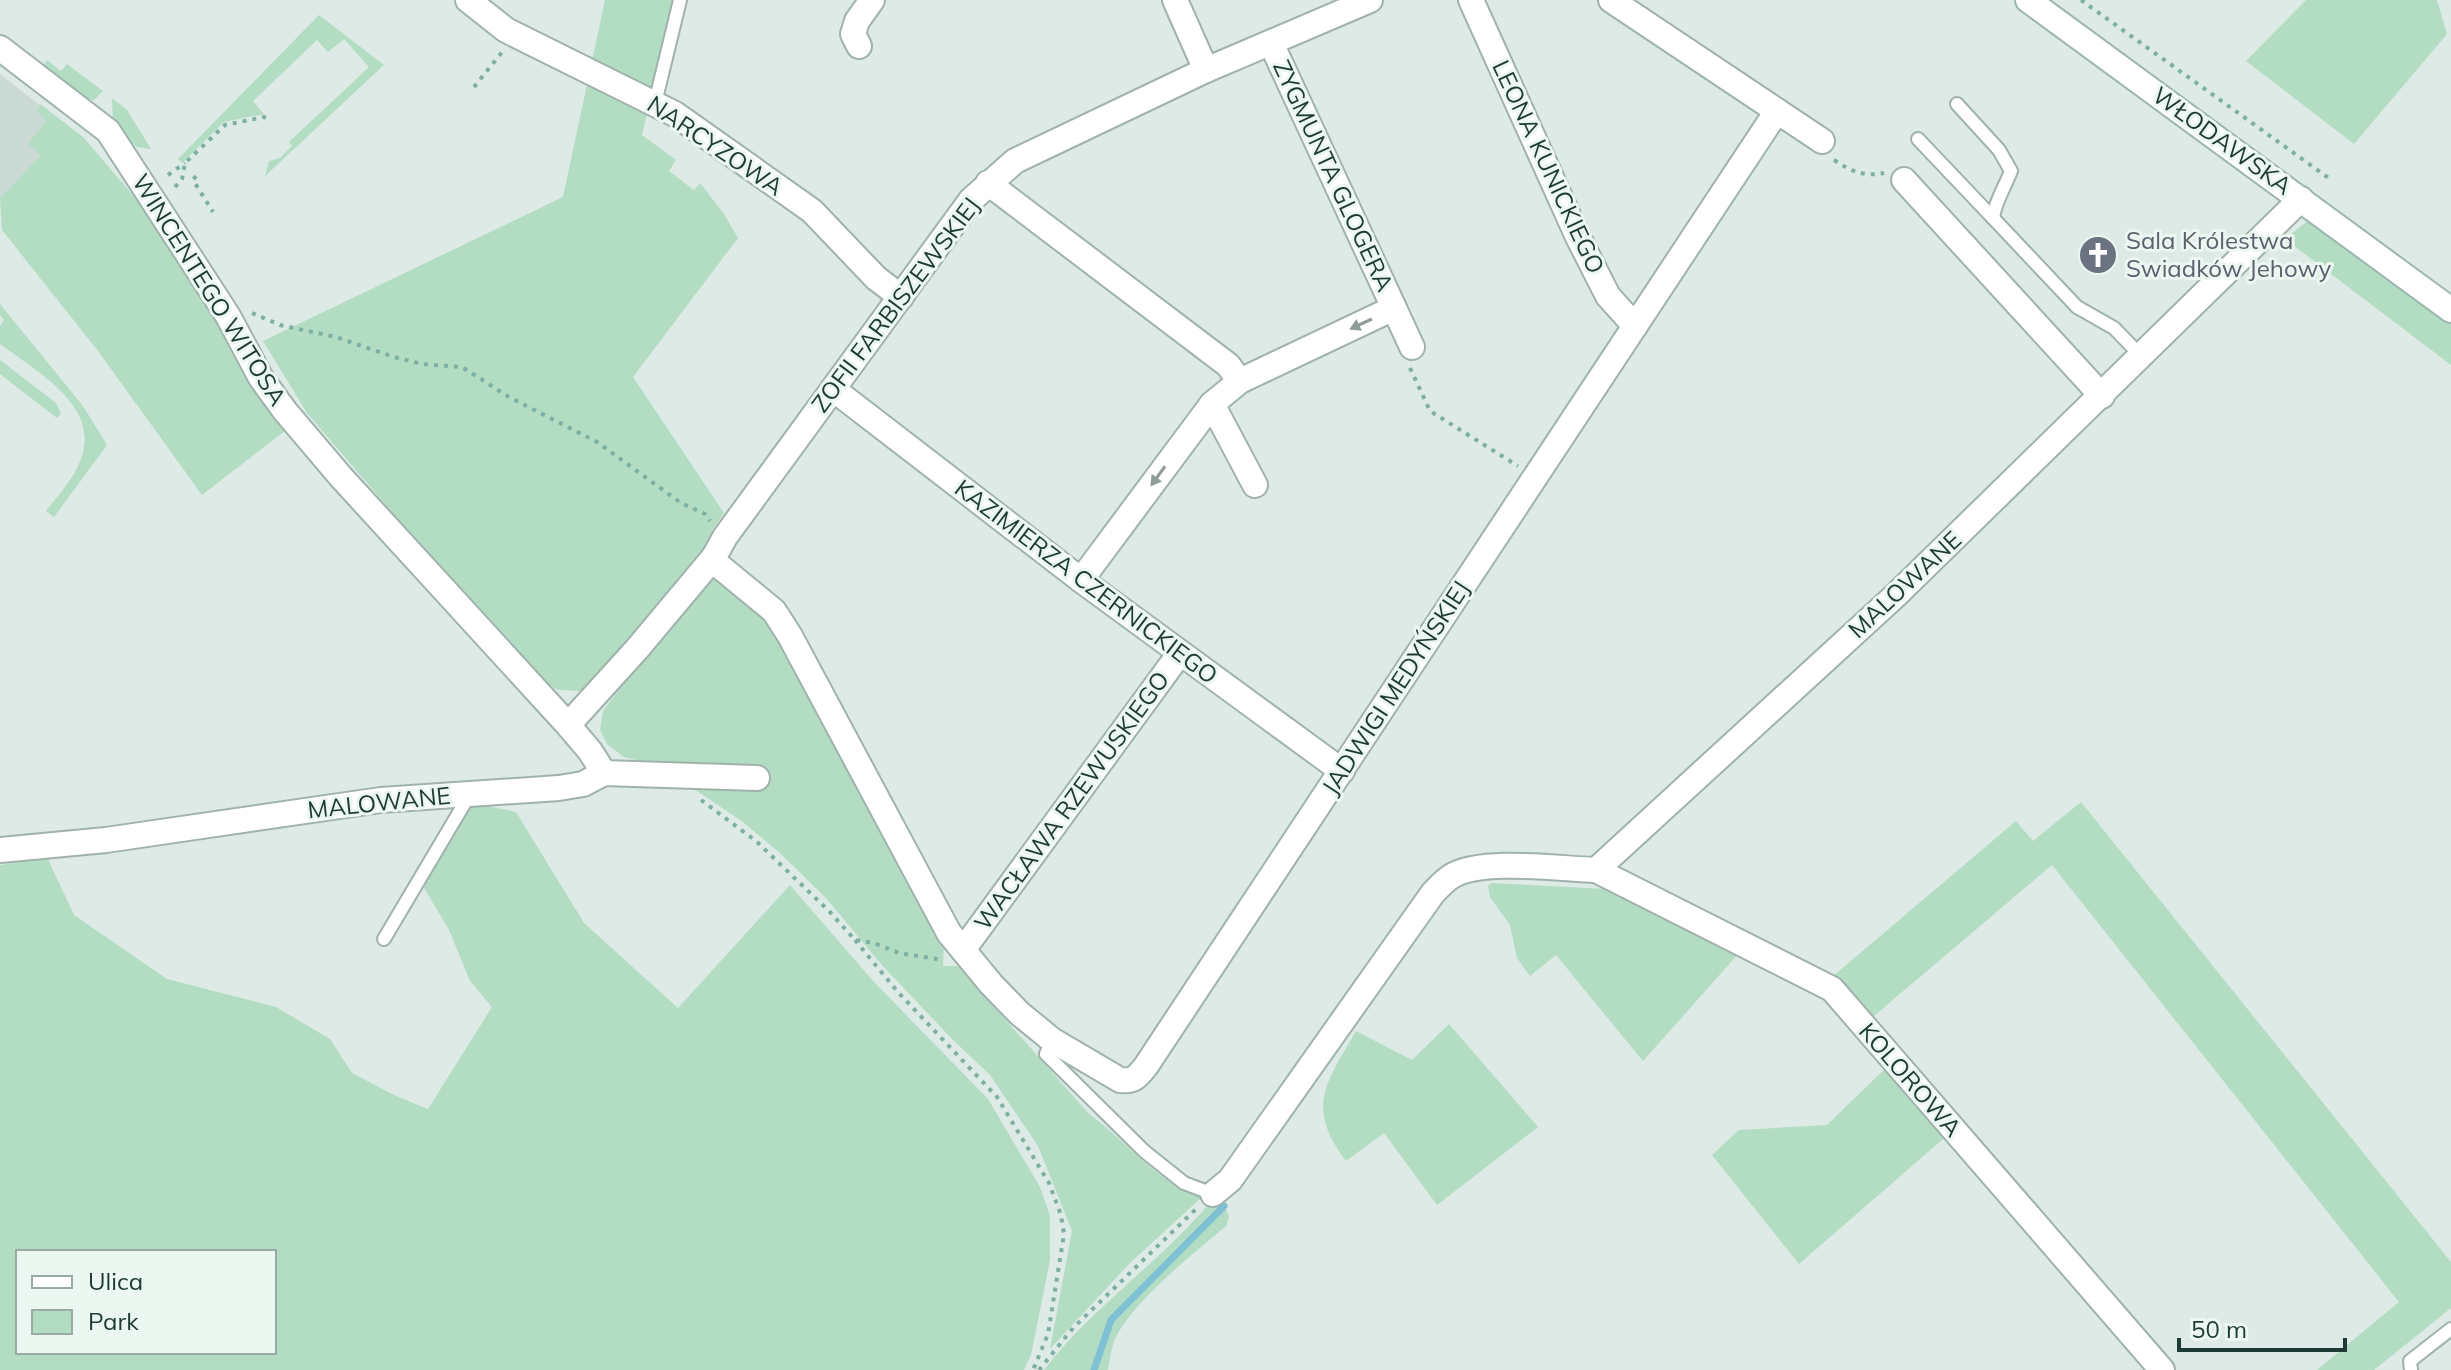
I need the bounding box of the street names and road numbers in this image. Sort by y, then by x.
street label: ZYGMUNTA GLOGERA [1267,55,1401,296]
street label: LEONA KUNICKIEGO [1486,55,1612,278]
street label: WŁODAWSKA [2147,80,2298,201]
street label: NARCYZOWA [642,89,790,202]
street label: WINCENTEGO WITOSA [126,168,294,411]
street label: ZOFII FARBISZEWSKIEJ [805,191,986,418]
street label: KAZIMIERZA CZERNICKIEGO [949,473,1224,690]
street label: MALOWANE [1842,524,1967,644]
street label: JADWIGI MEDYŃSKIEJ [1315,575,1476,800]
street label: WACŁAWA RZEWUSKIEGO [967,665,1175,936]
street label: MALOWANE [306,780,452,824]
street label: KOLOROWA [1853,1016,1969,1143]

